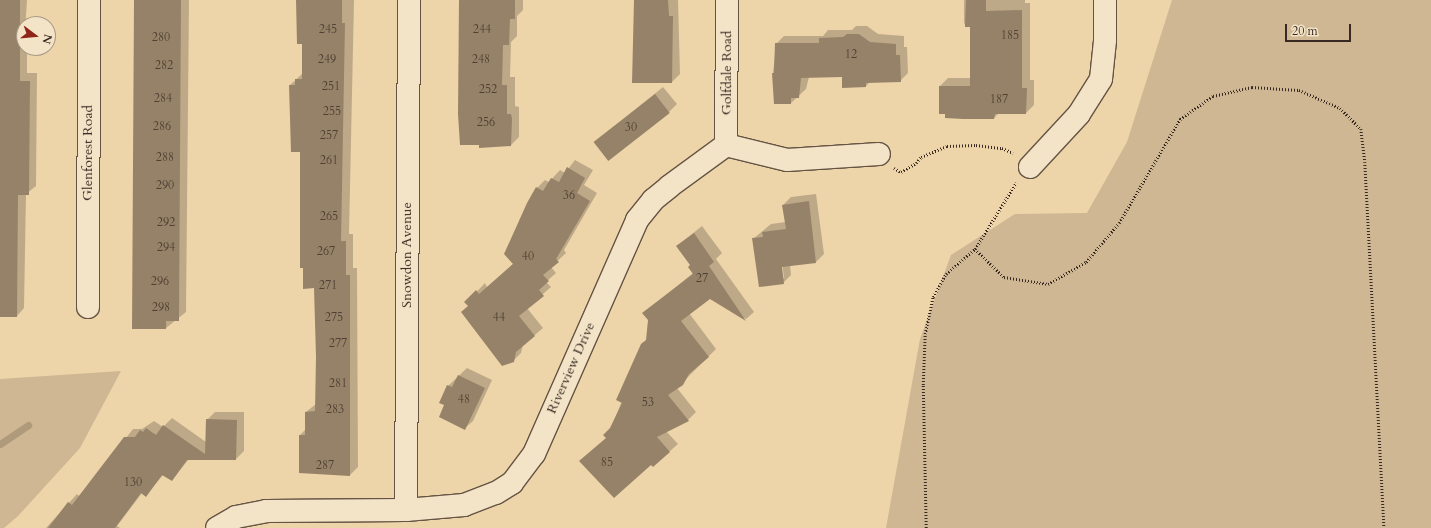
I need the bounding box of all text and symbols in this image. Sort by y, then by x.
north arrow [16,16,56,56]
scale bar [1287,16,1353,42]
house number: 245 [319,23,337,37]
house number: 244 [473,23,491,37]
text: 20 m [1292,23,1318,39]
house number: 185 [1001,29,1019,43]
house number: 280 [152,31,170,45]
street label: Golfdale Road [719,31,735,115]
text: N [39,33,56,46]
house number: 12 [845,48,857,62]
house number: 249 [318,53,336,67]
house number: 248 [472,53,490,67]
house number: 282 [155,59,173,73]
house number: 251 [322,80,340,94]
house number: 252 [479,83,497,97]
house number: 284 [154,92,172,106]
house number: 187 [990,93,1008,107]
street label: Glenforest Road [80,105,96,201]
house number: 255 [323,105,341,119]
house number: 256 [477,116,495,130]
house number: 286 [153,120,171,134]
house number: 30 [625,121,637,135]
house number: 257 [320,129,338,143]
house number: 288 [156,151,174,165]
house number: 261 [320,154,338,168]
house number: 290 [156,179,174,193]
house number: 36 [563,189,575,203]
street label: Snowdon Avenue [399,202,415,308]
house number: 265 [320,210,338,224]
house number: 292 [157,216,175,230]
house number: 294 [157,241,175,255]
house number: 267 [317,245,335,259]
house number: 40 [522,250,534,264]
house number: 27 [696,272,708,286]
house number: 296 [151,275,169,289]
house number: 271 [319,279,337,293]
house number: 298 [152,301,170,315]
house number: 275 [325,311,343,325]
house number: 44 [493,311,505,325]
street label: Riverview Drive [543,320,599,416]
house number: 277 [329,337,347,351]
house number: 281 [329,377,347,391]
house number: 48 [458,393,470,407]
house number: 53 [642,396,654,410]
house number: 283 [326,403,344,417]
house number: 85 [601,456,613,470]
house number: 287 [316,459,334,473]
house number: 130 [124,476,142,490]

